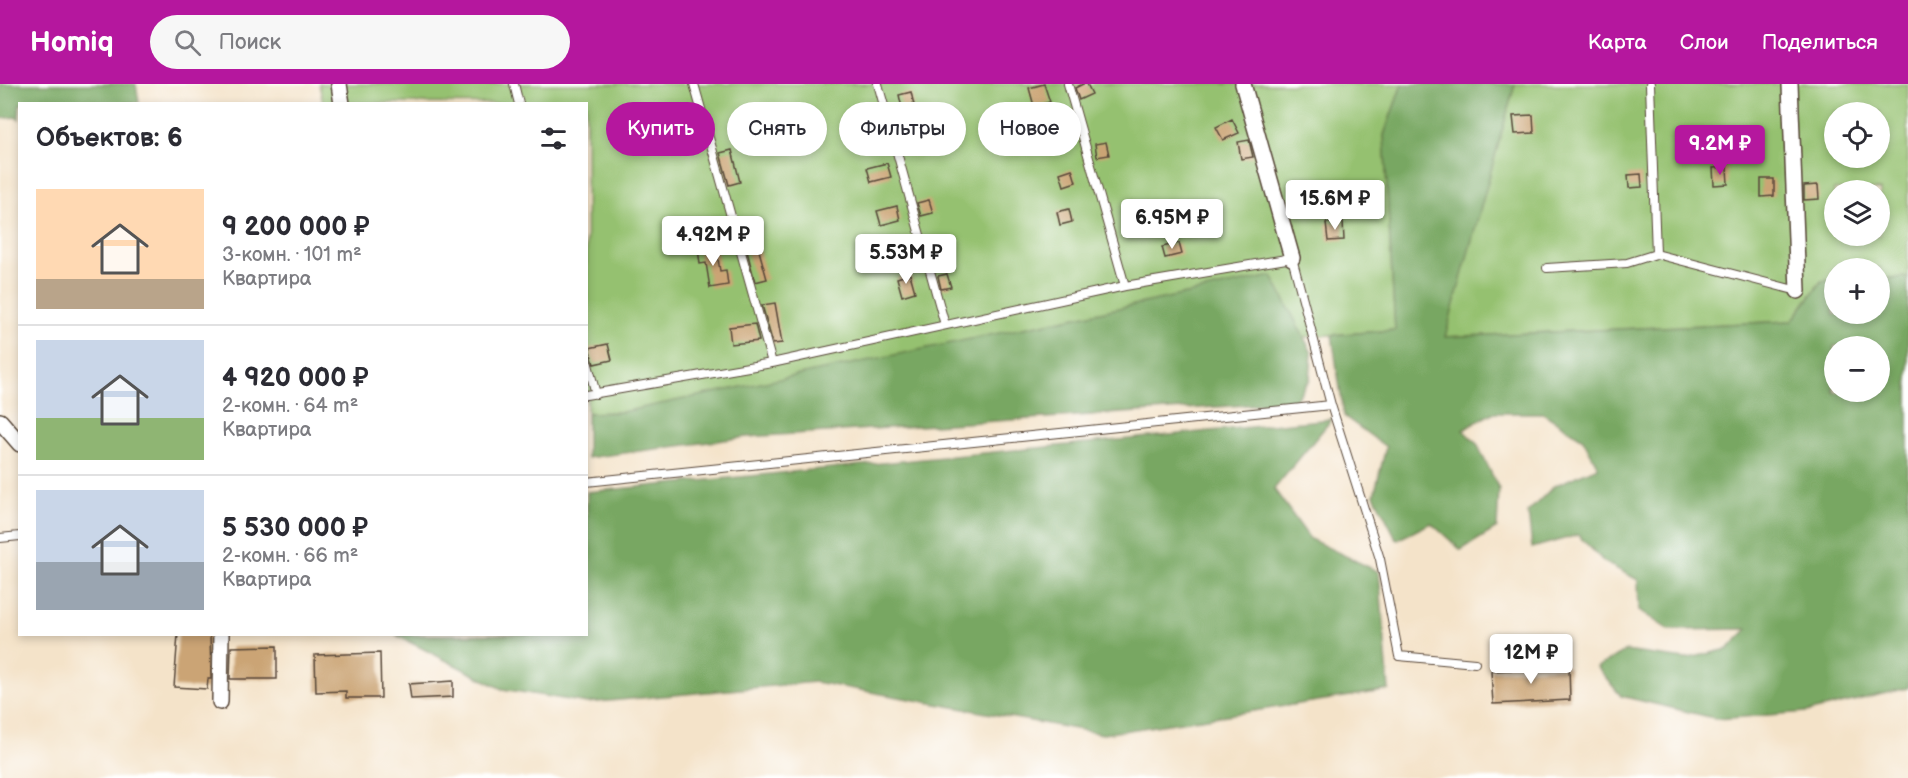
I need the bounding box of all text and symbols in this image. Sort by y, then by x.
search box [150,15,570,69]
text: Homiq [30,26,114,59]
icon: search [171,26,204,59]
text: Поиск [219,29,281,56]
text: Карта [1588,30,1647,55]
text: Слои [1680,30,1729,55]
text: Поделиться [1762,30,1878,55]
chip: Купить [606,102,715,156]
chip: Снять [727,102,827,156]
chip: Фильтры [839,102,966,156]
chip: Новое [978,102,1081,156]
map controls [1824,102,1890,402]
button: locate [1824,102,1890,168]
icon: filters [537,122,570,155]
text: Объектов: 6 [36,123,183,154]
pin: 9.2M ₽ [1671,125,1769,176]
text: 9.2M ₽ [1689,132,1751,156]
pin: 15.6M ₽ [1280,180,1390,231]
button: layers [1824,180,1890,246]
text: 15.6M ₽ [1300,187,1370,211]
pin: 6.95M ₽ [1117,199,1227,250]
text: 6.95M ₽ [1135,206,1209,230]
text: 9 200 000 ₽ [222,212,370,243]
icon: home [84,213,156,285]
pin: 4.92M ₽ [658,216,768,267]
text: 4.92M ₽ [676,223,750,247]
pin: 5.53M ₽ [851,234,961,285]
text: 5.53M ₽ [869,241,943,265]
text: 3-комн. · 101 m² [222,243,362,267]
button: + [1824,258,1890,324]
text: Квартира [222,267,312,291]
button: − [1824,336,1890,402]
text: 4 920 000 ₽ [222,363,369,394]
icon: home [84,364,156,436]
text: 2-комн. · 64 m² [222,394,358,418]
text: Квартира [222,418,312,442]
text: 5 530 000 ₽ [222,513,368,544]
icon: home [84,514,156,586]
text: 2-комн. · 66 m² [222,544,358,568]
text: Квартира [222,568,312,592]
pin: 12M ₽ [1489,634,1573,685]
text: 12M ₽ [1504,641,1558,665]

